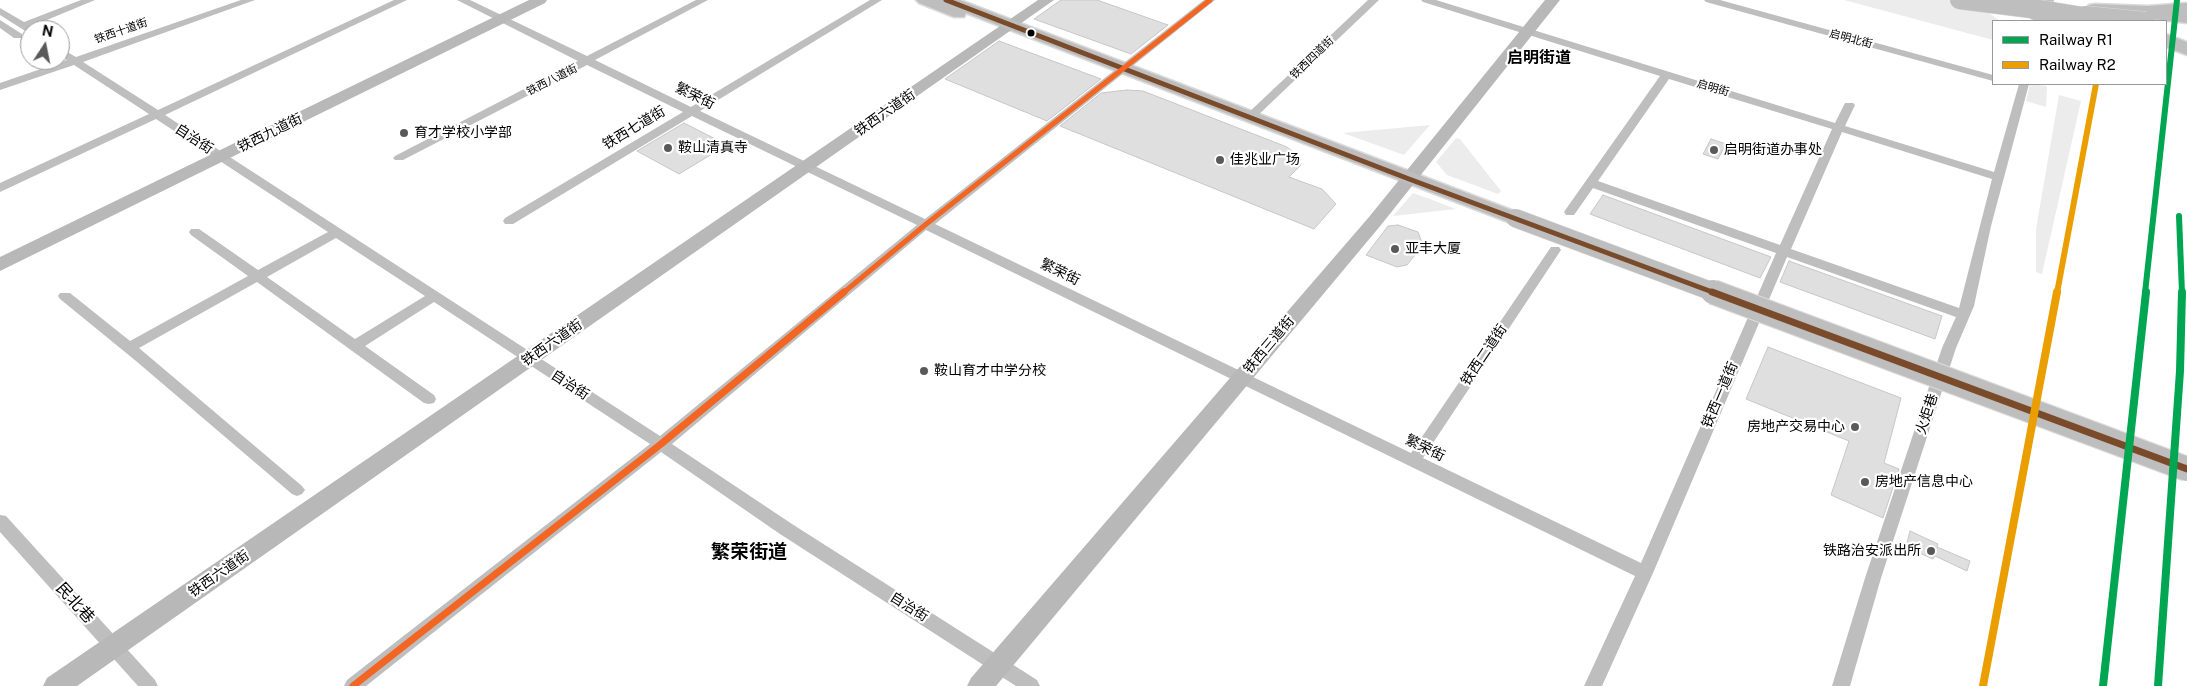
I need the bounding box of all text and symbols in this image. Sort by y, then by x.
street label: 铁西十道街 [93,16,149,46]
north arrow [20,20,70,70]
legend [1992,20,2167,85]
text: N [41,22,55,40]
street label: 启明北街 [1828,27,1874,51]
unlabelled marker [1026,28,1036,38]
text: Railway R1 [2039,31,2113,48]
street label: 铁西四道街 [1288,34,1336,82]
district label: 启明街道 [1507,48,1571,68]
text: Railway R2 [2039,56,2116,73]
street label: 铁西八道街 [525,62,579,98]
street label: 启明街 [1695,77,1731,99]
street label: 繁荣街 [672,79,718,113]
street label: 铁西六道街 [852,86,918,140]
street label: 铁西七道街 [600,103,668,153]
street label: 铁西九道街 [235,110,305,156]
street label: 自治街 [172,121,216,157]
place label: 育才学校小学部 [414,125,512,141]
marker: 育才学校小学部 [398,127,410,139]
place label: 鞍山清真寺 [678,140,748,156]
marker: 鞍山清真寺 [662,142,674,154]
place label: 启明街道办事处 [1724,142,1822,158]
marker: 启明街道办事处 [1708,144,1720,156]
place label: 佳兆业广场 [1230,152,1300,168]
marker: 佳兆业广场 [1214,154,1226,166]
place label: 亚丰大厦 [1405,241,1461,257]
marker: 亚丰大厦 [1389,243,1401,255]
street label: 繁荣街 [1037,255,1083,289]
street label: 铁西三道街 [1240,313,1298,377]
street label: 铁西六道街 [519,316,585,370]
street label: 铁西二道街 [1457,321,1511,389]
street label: 铁西一道街 [1699,360,1741,430]
place label: 鞍山育才中学分校 [934,363,1046,379]
marker: 鞍山育才中学分校 [918,365,930,377]
street label: 自治街 [548,367,592,403]
street label: 火炬巷 [1913,391,1941,437]
place label: 房地产交易中心 [1747,419,1845,435]
marker: 房地产交易中心 [1849,421,1861,433]
street label: 繁荣街 [1402,431,1448,465]
place label: 房地产信息中心 [1875,474,1973,490]
marker: 房地产信息中心 [1859,476,1871,488]
district label: 繁荣街道 [711,541,787,563]
place label: 铁路治安派出所 [1823,543,1921,559]
marker: 铁路治安派出所 [1925,545,1937,557]
street label: 铁西六道街 [186,547,252,601]
street label: 民北巷 [52,579,98,627]
street label: 自治街 [887,589,931,625]

